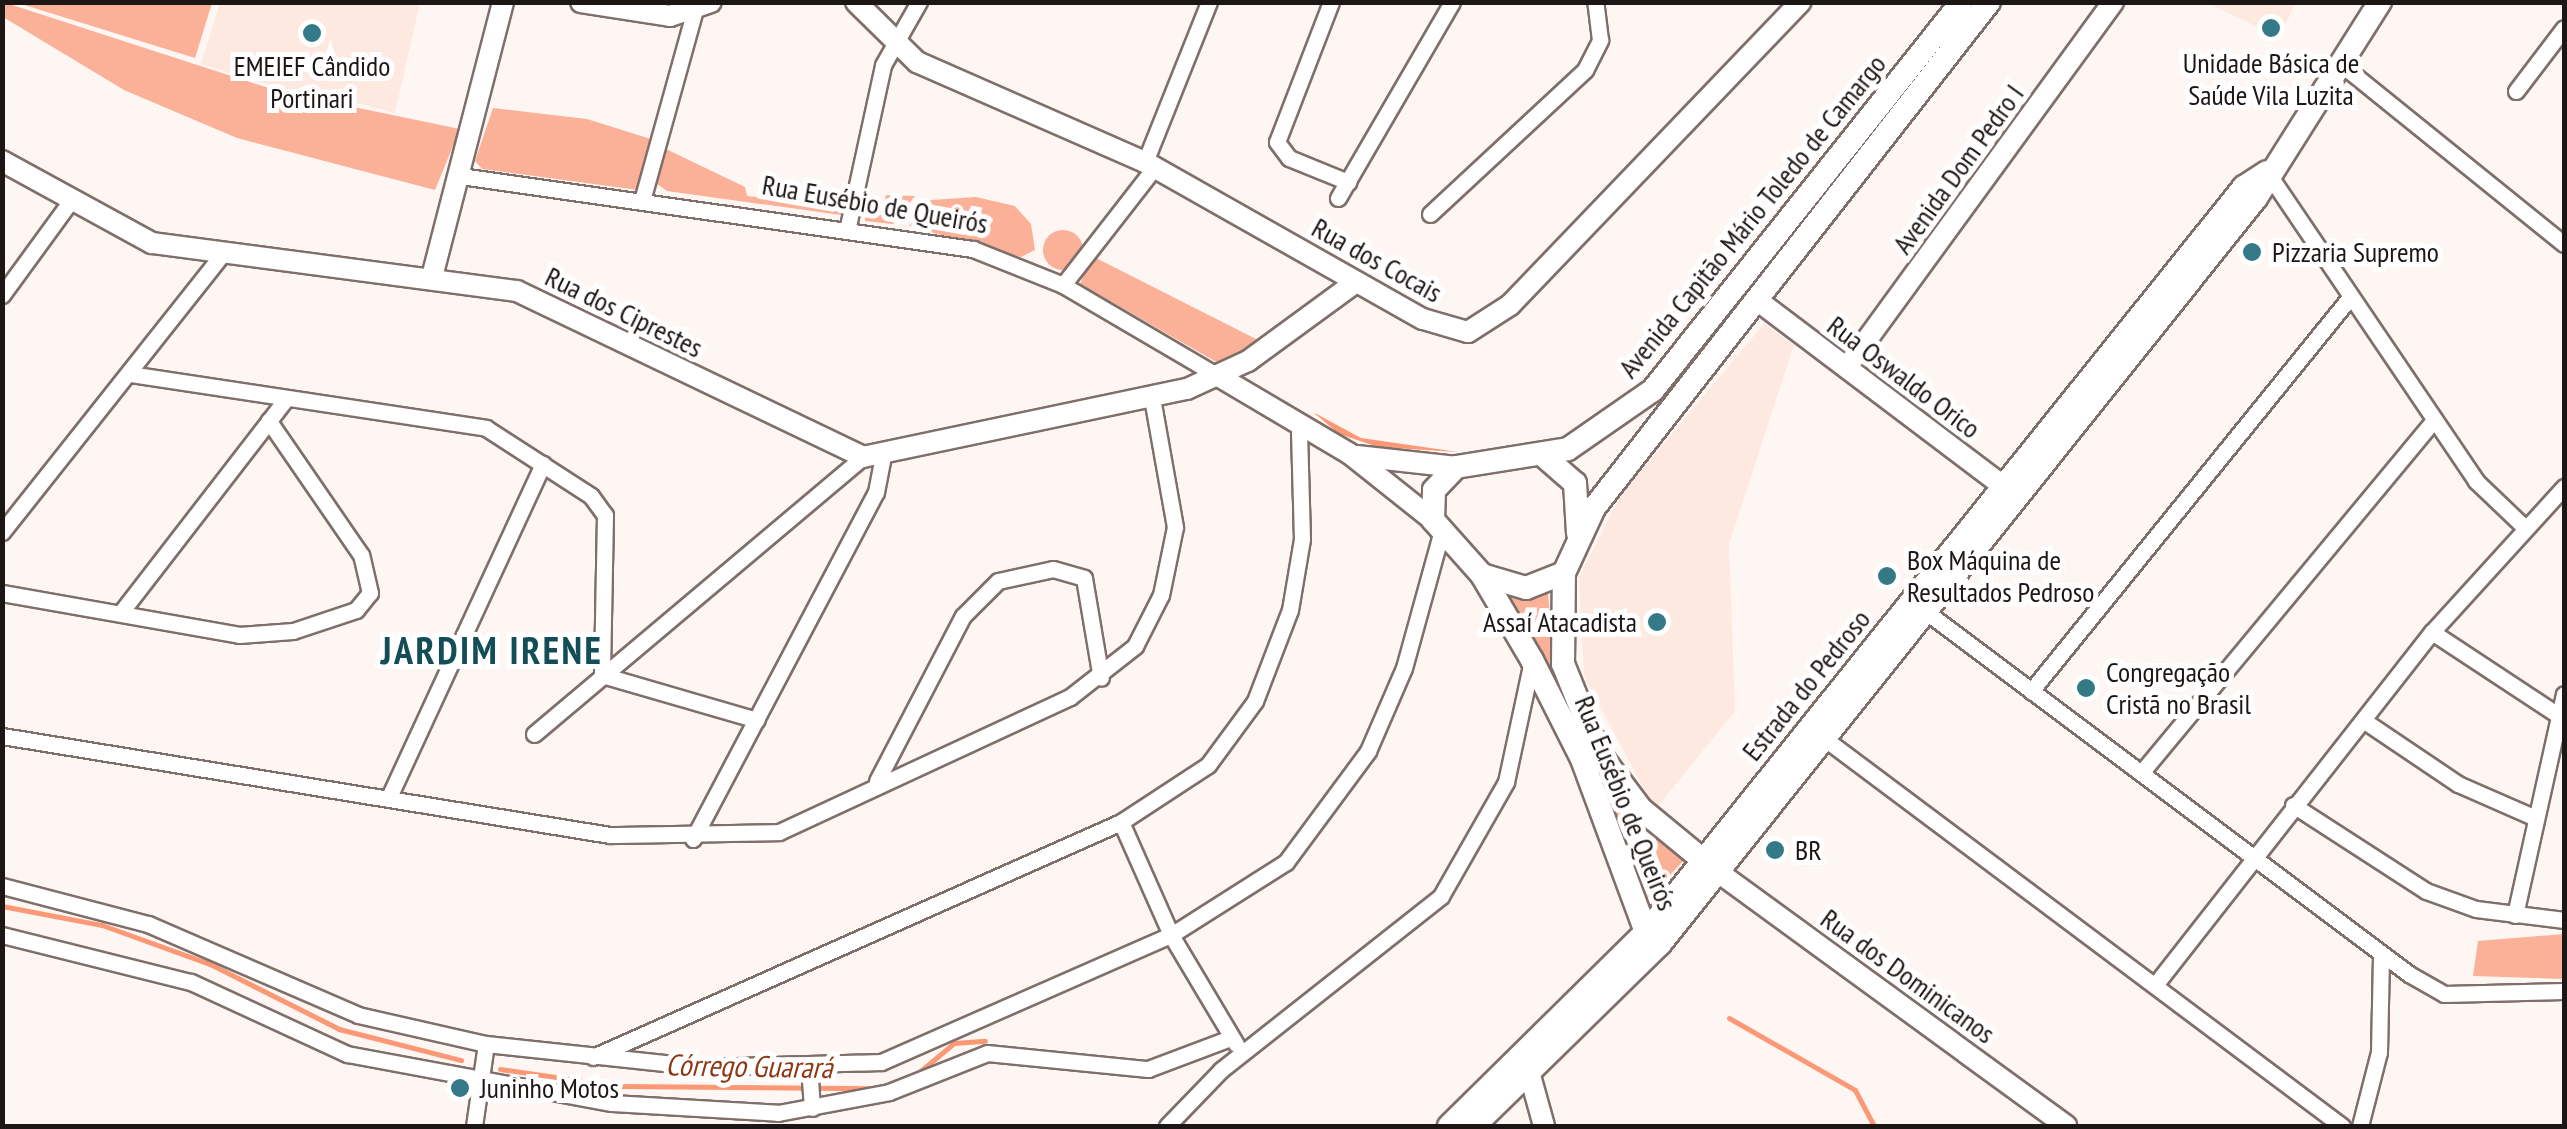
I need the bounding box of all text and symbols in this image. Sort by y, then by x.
marker: Unidade Básica de Saúde Vila Luzita [2258,15,2284,41]
marker: EMEIEF Cândido Portinari [301,22,323,44]
place label: Unidade Básica de Saúde Vila Luzita [2183,46,2359,112]
street label: Avenida Capitão Mário Toledo de Camargo [1611,47,1893,385]
place label: EMEIEF Cândido Portinari [234,49,390,115]
street label: Avenida Dom Pedro I [1885,78,2031,260]
street label: Rua Eusébio de Queirós [760,168,990,240]
street label: Rua dos Cocais [1306,211,1448,309]
place label: Pizzaria Supremo [2272,235,2439,269]
marker: Pizzaria Supremo [2241,241,2263,263]
street label: Rua dos Ciprestes [540,260,708,364]
street label: Rua Oswaldo Orico [1821,309,1987,445]
place label: Box Máquina de Resultados Pedroso [1907,543,2094,609]
marker: Box Máquina de Resultados Pedroso [1876,565,1898,587]
street label: Estrada do Pedroso [1735,603,1877,767]
place label: Assaí Atacadista [1482,605,1637,639]
marker: Assaí Atacadista [1646,611,1668,633]
district label: JARDIM IRENE [381,627,603,673]
place label: Congregação Cristã no Brasil [2106,655,2251,721]
marker: Congregação Cristã no Brasil [2075,677,2097,699]
street label: Rua Eusébio de Queirós [1568,691,1684,915]
place label: BR [1795,833,1822,867]
marker: BR [1764,839,1786,861]
street label: Rua dos Dominicanos [1814,902,2002,1050]
water label: Córrego Guarará [665,1047,833,1085]
place label: Juninho Motos [480,1071,619,1105]
marker: Juninho Motos [449,1077,471,1099]

